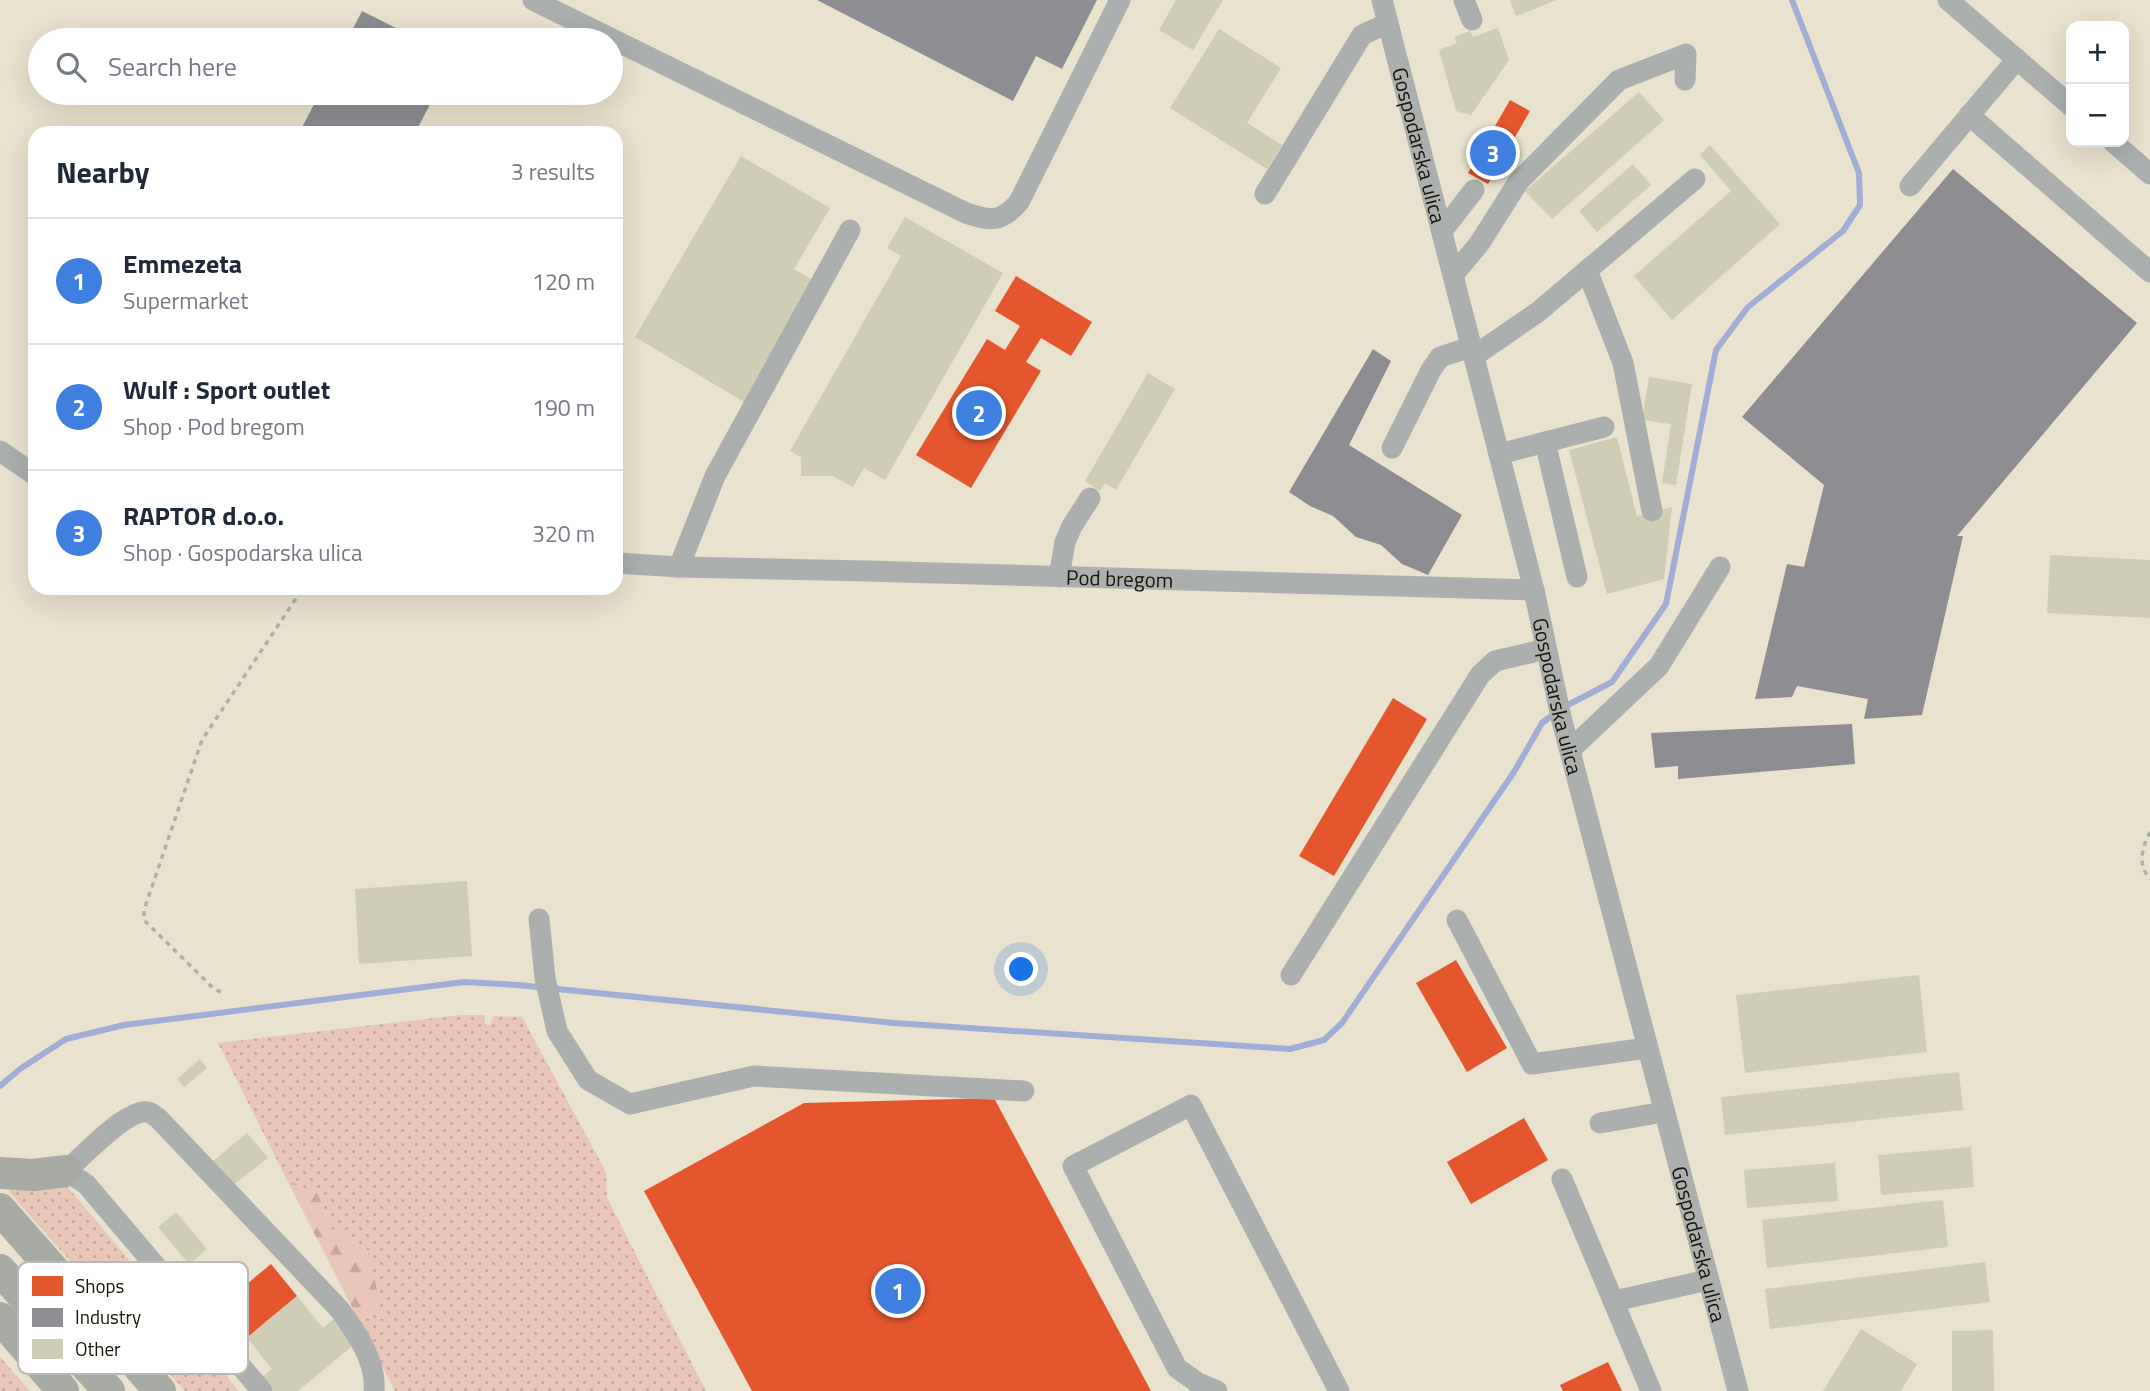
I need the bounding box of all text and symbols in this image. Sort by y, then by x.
map controls [2066,21,2129,147]
button: + [2066,21,2129,84]
search box [28,28,623,105]
text: Search here [108,47,237,86]
icon: search [52,48,90,86]
street label: Gospodarska ulica [1384,64,1455,227]
button: − [2066,84,2129,147]
pin: 3 [1470,127,1516,179]
text: Nearby [56,149,149,195]
text: 3 results [511,154,595,189]
text: Emmezeta [123,244,242,283]
text: 1 [73,264,85,299]
text: 120 m [532,264,595,299]
text: Supermarket [123,283,248,318]
text: Wulf : Sport outlet [123,370,330,409]
pin: 2 [956,387,1002,439]
text: 2 [73,390,85,425]
text: 190 m [532,390,595,425]
text: Shop · Pod bregom [123,409,305,444]
text: RAPTOR d.o.o. [123,496,284,535]
text: 3 [73,516,85,551]
text: 320 m [532,516,595,551]
text: Shop · Gospodarska ulica [123,535,362,570]
street label: Pod bregom [1066,561,1174,596]
street label: Gospodarska ulica [1524,615,1592,779]
your location [1004,952,1038,986]
street label: Gospodarska ulica [1664,1163,1735,1326]
legend [18,1262,248,1374]
pin: 1 [875,1265,921,1317]
text: Shops [75,1271,125,1300]
text: Industry [75,1302,141,1331]
text: Other [75,1334,121,1363]

